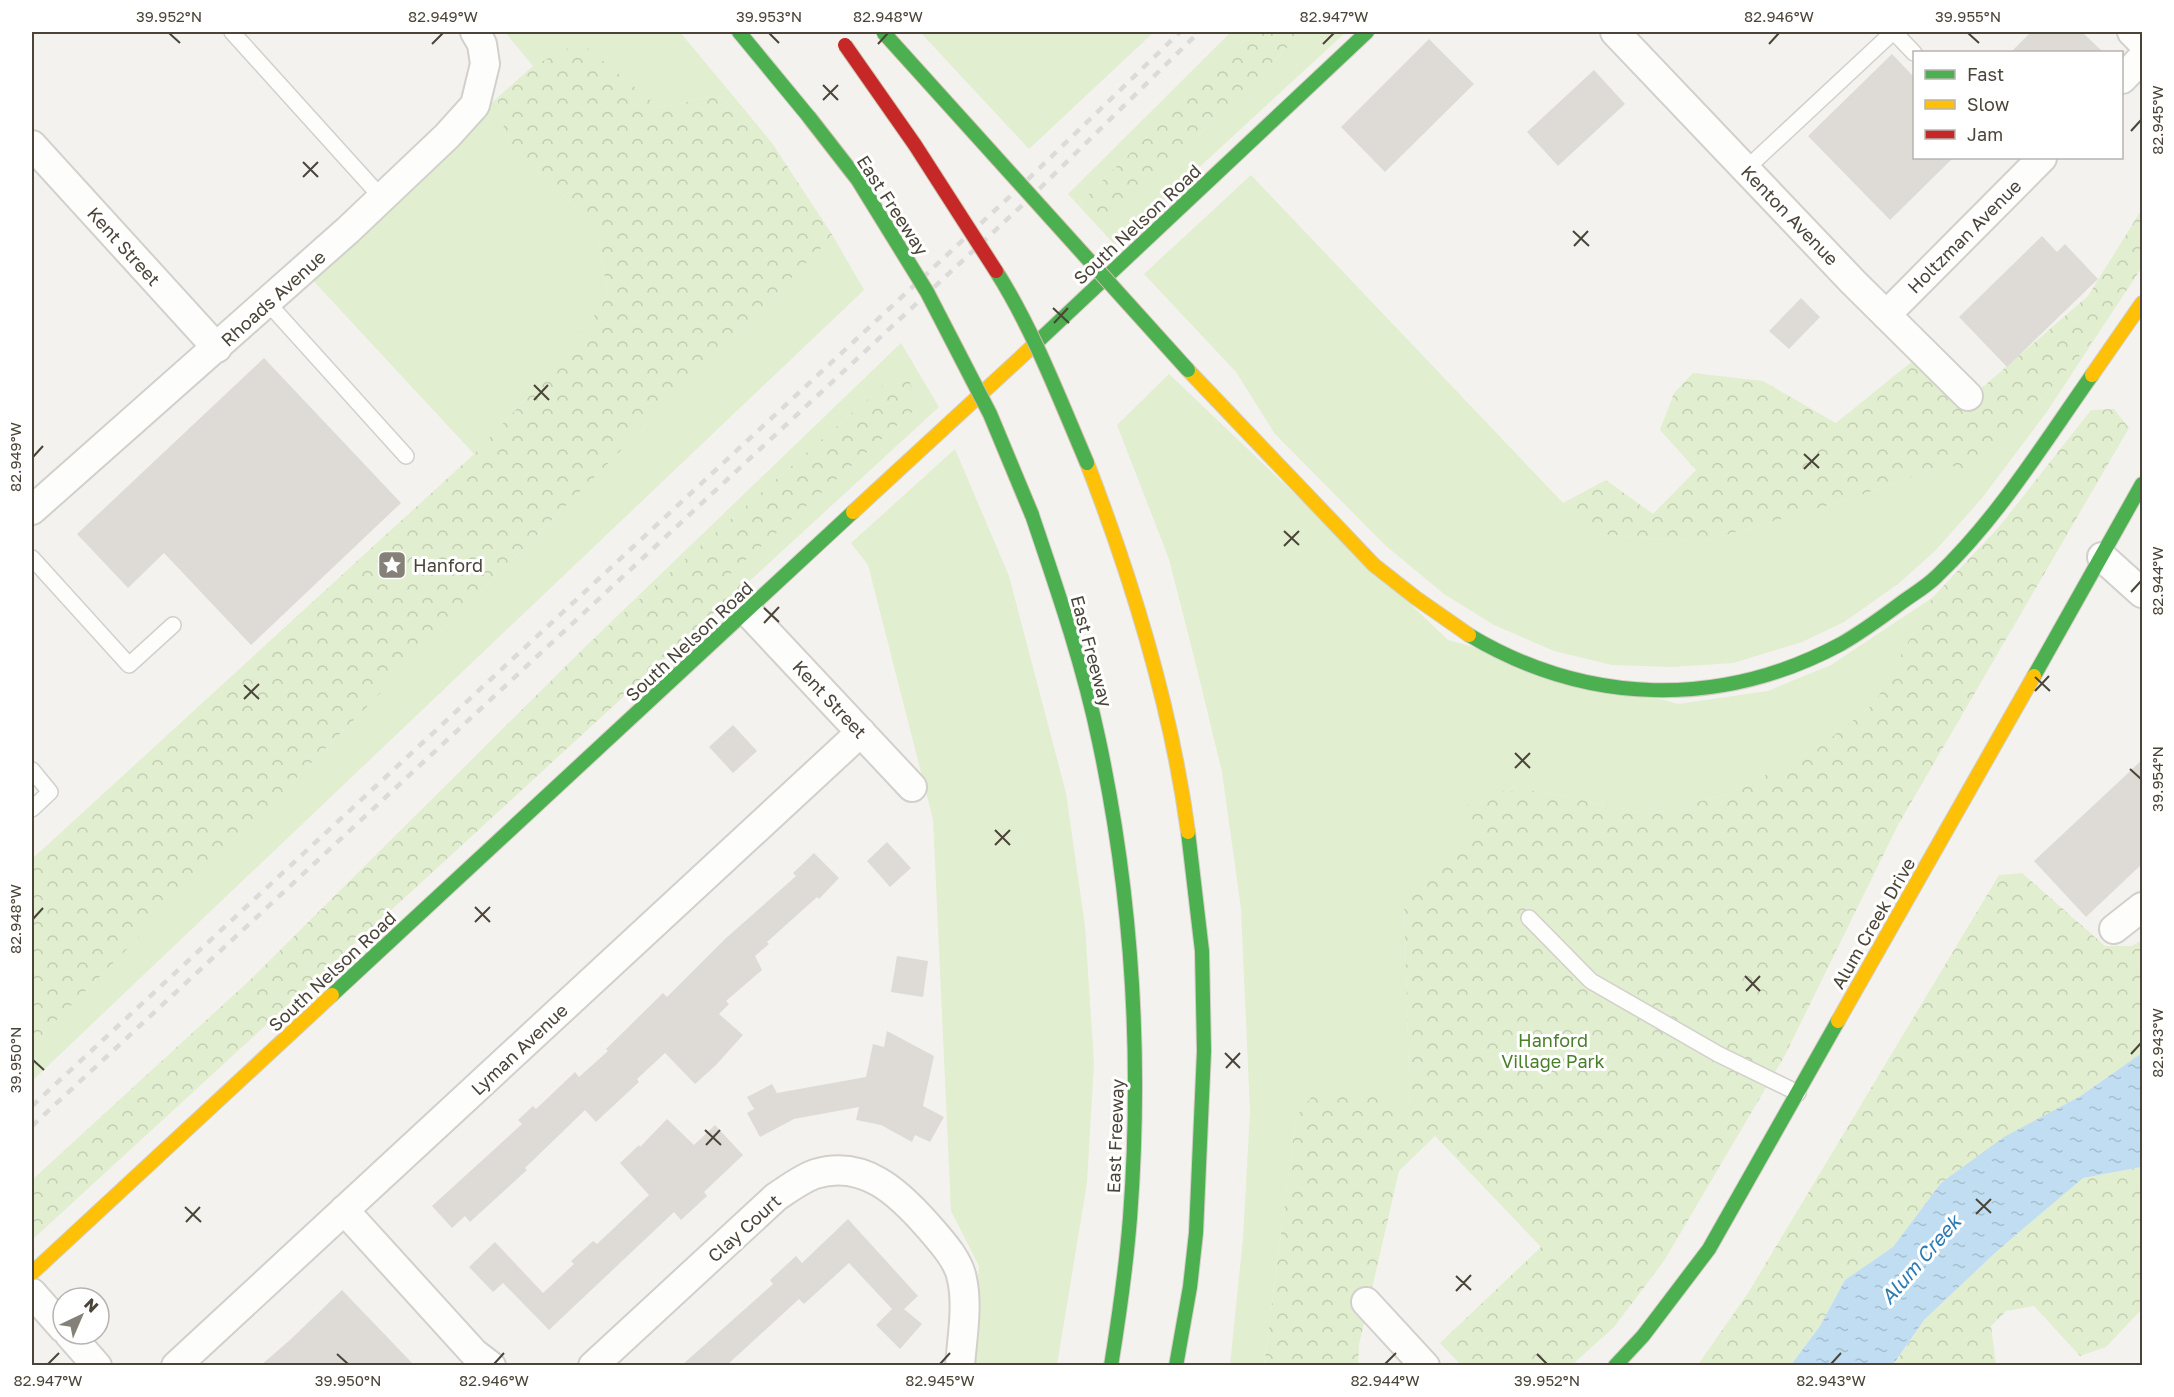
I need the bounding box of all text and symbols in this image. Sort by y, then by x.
text: 39.952°N [136,7,202,25]
text: 82.949°W [408,7,478,25]
text: 39.953°N [736,7,802,25]
text: 82.948°W [853,7,923,25]
text: 82.947°W [1300,7,1368,25]
text: 82.946°W [1744,7,1814,25]
text: 39.955°N [1935,7,2001,25]
legend [1913,51,2123,159]
text: Fast [1967,63,2004,85]
text: 82.945°W [2148,85,2166,155]
text: Slow [1967,93,2010,115]
text: Jam [1967,123,2003,145]
street label: East Freeway [853,151,933,259]
street label: South Nelson Road [1069,159,1205,289]
street label: Kenton Avenue [1737,160,1843,270]
street label: Holtzman Avenue [1903,175,2025,297]
street label: Kent Street [83,202,165,290]
street label: Rhoads Avenue [216,245,330,351]
text: 82.949°W [6,422,24,492]
text: 82.944°W [2148,546,2166,616]
place icon: Hanford [376,549,408,581]
place label: Hanford [413,554,483,576]
street label: South Nelson Road [621,576,757,706]
street label: East Freeway [1067,593,1117,709]
street label: Kent Street [788,656,872,742]
text: 39.954°N [2148,746,2166,812]
street label: Alum Creek Drive [1826,853,1920,993]
text: 82.948°W [6,884,24,954]
street label: South Nelson Road [264,906,400,1036]
street label: Lyman Avenue [466,999,572,1099]
text: 82.943°W [2148,1008,2166,1078]
text: 39.950°N [6,1027,24,1093]
park label: Hanford Village Park [1501,1029,1605,1072]
street label: East Freeway [1102,1078,1128,1194]
street label: Clay Court [703,1189,785,1267]
water label: Alum Creek [1875,1208,1967,1308]
north arrow [51,1286,111,1346]
text: N [80,1294,103,1317]
text: 82.947°W [14,1371,82,1389]
text: 39.950°N [315,1371,381,1389]
text: 82.946°W [459,1371,529,1389]
text: 82.945°W [905,1371,975,1389]
text: 82.944°W [1350,1371,1420,1389]
text: 39.952°N [1514,1371,1580,1389]
text: 82.943°W [1796,1371,1866,1389]

